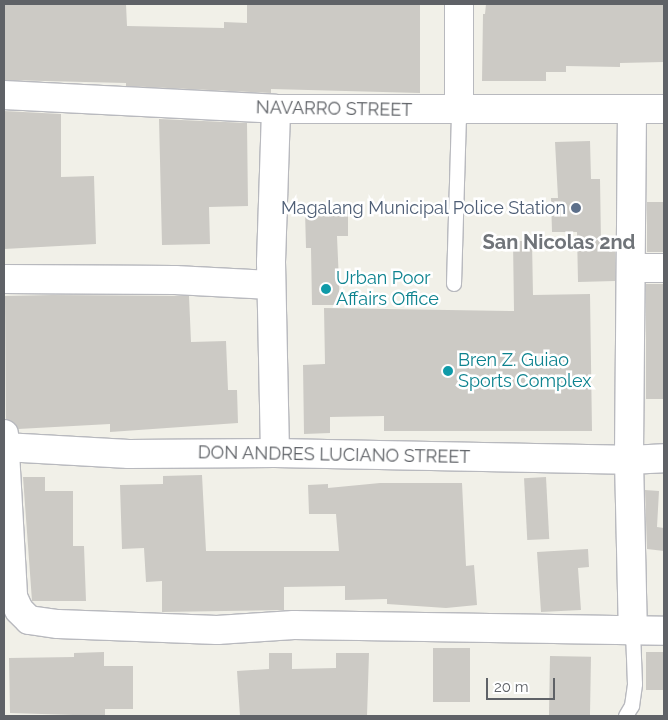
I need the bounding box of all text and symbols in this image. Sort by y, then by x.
street label: NAVARRO STREET [256,97,412,121]
place label: Magalang Municipal Police Station [280,197,566,219]
marker: Magalang Municipal Police Station [570,202,582,214]
district label: San Nicolas 2nd [483,230,635,254]
place label: Urban Poor Affairs Office [336,268,439,310]
marker: Urban Poor Affairs Office [320,283,332,295]
place label: Bren Z. Guiao Sports Complex [458,350,591,392]
marker: Bren Z. Guiao Sports Complex [442,365,454,377]
street label: DON ANDRES LUCIANO STREET [197,442,471,468]
scale bar [488,668,557,700]
text: 20 m [494,678,529,696]

